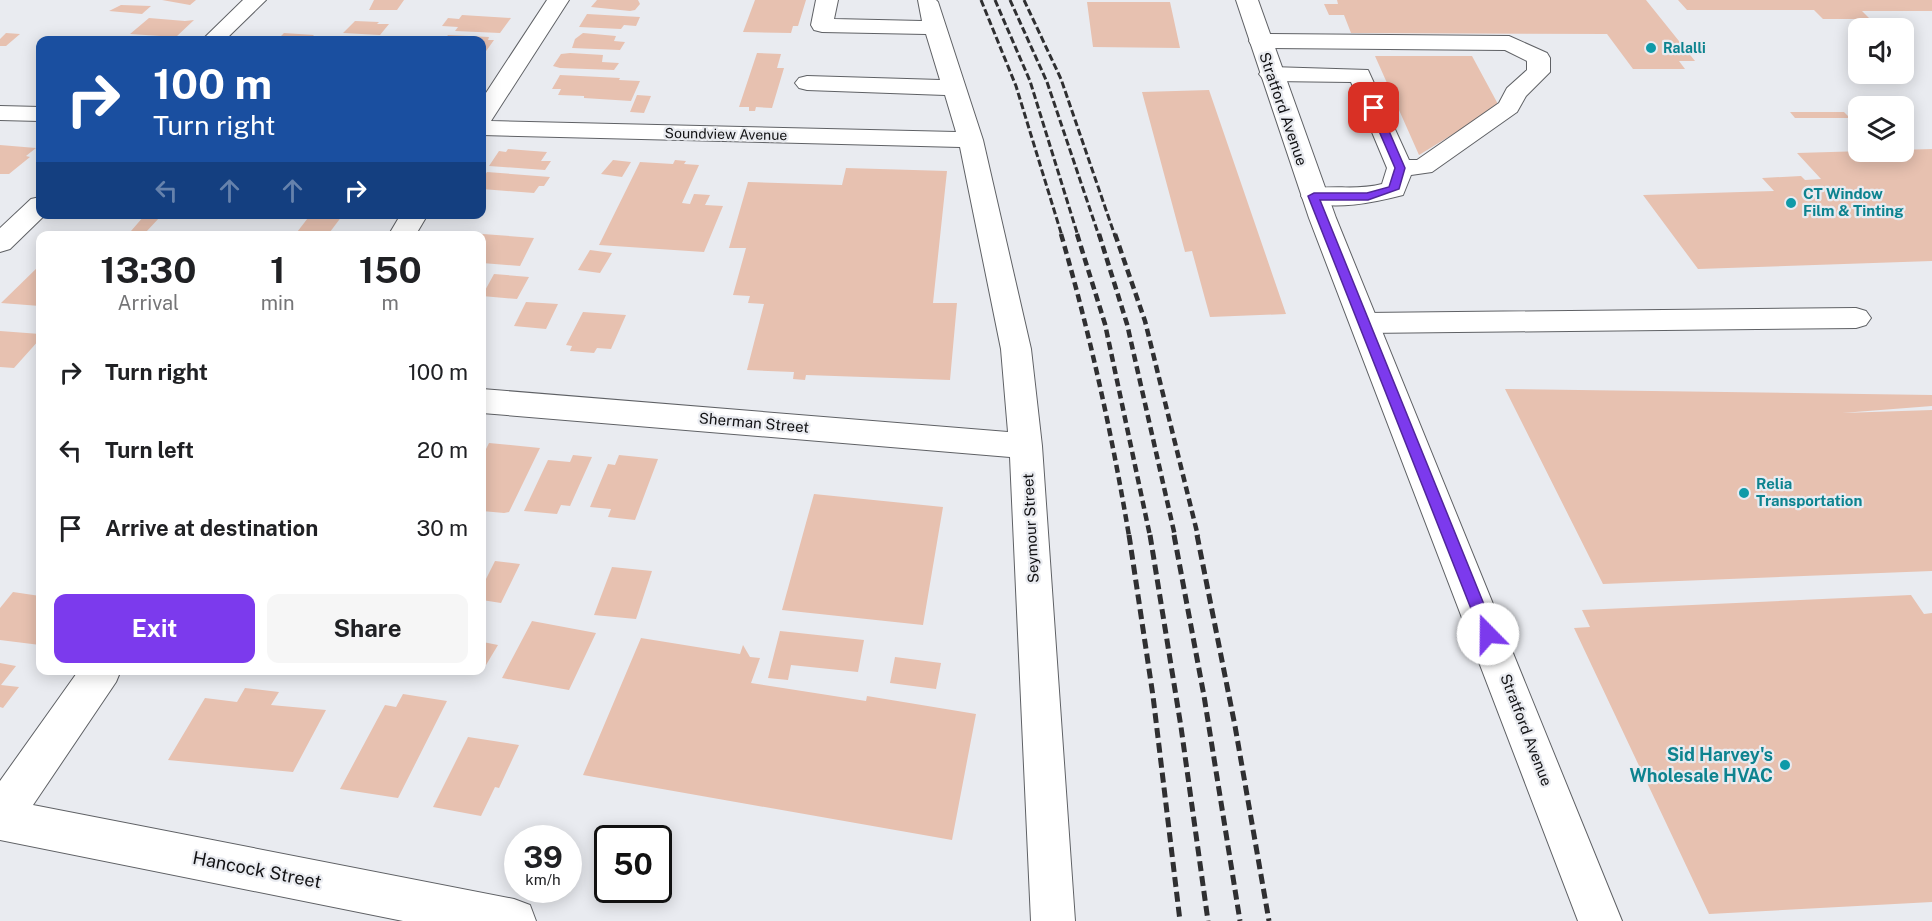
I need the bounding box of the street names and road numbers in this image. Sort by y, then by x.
street label: Stratford Avenue [1256,50,1311,168]
street label: Soundview Avenue [665,125,788,143]
street label: Sherman Street [698,409,810,436]
street label: Seymour Street [1019,472,1042,583]
street label: Stratford Avenue [1497,671,1556,788]
street label: Hancock Street [191,847,323,892]

